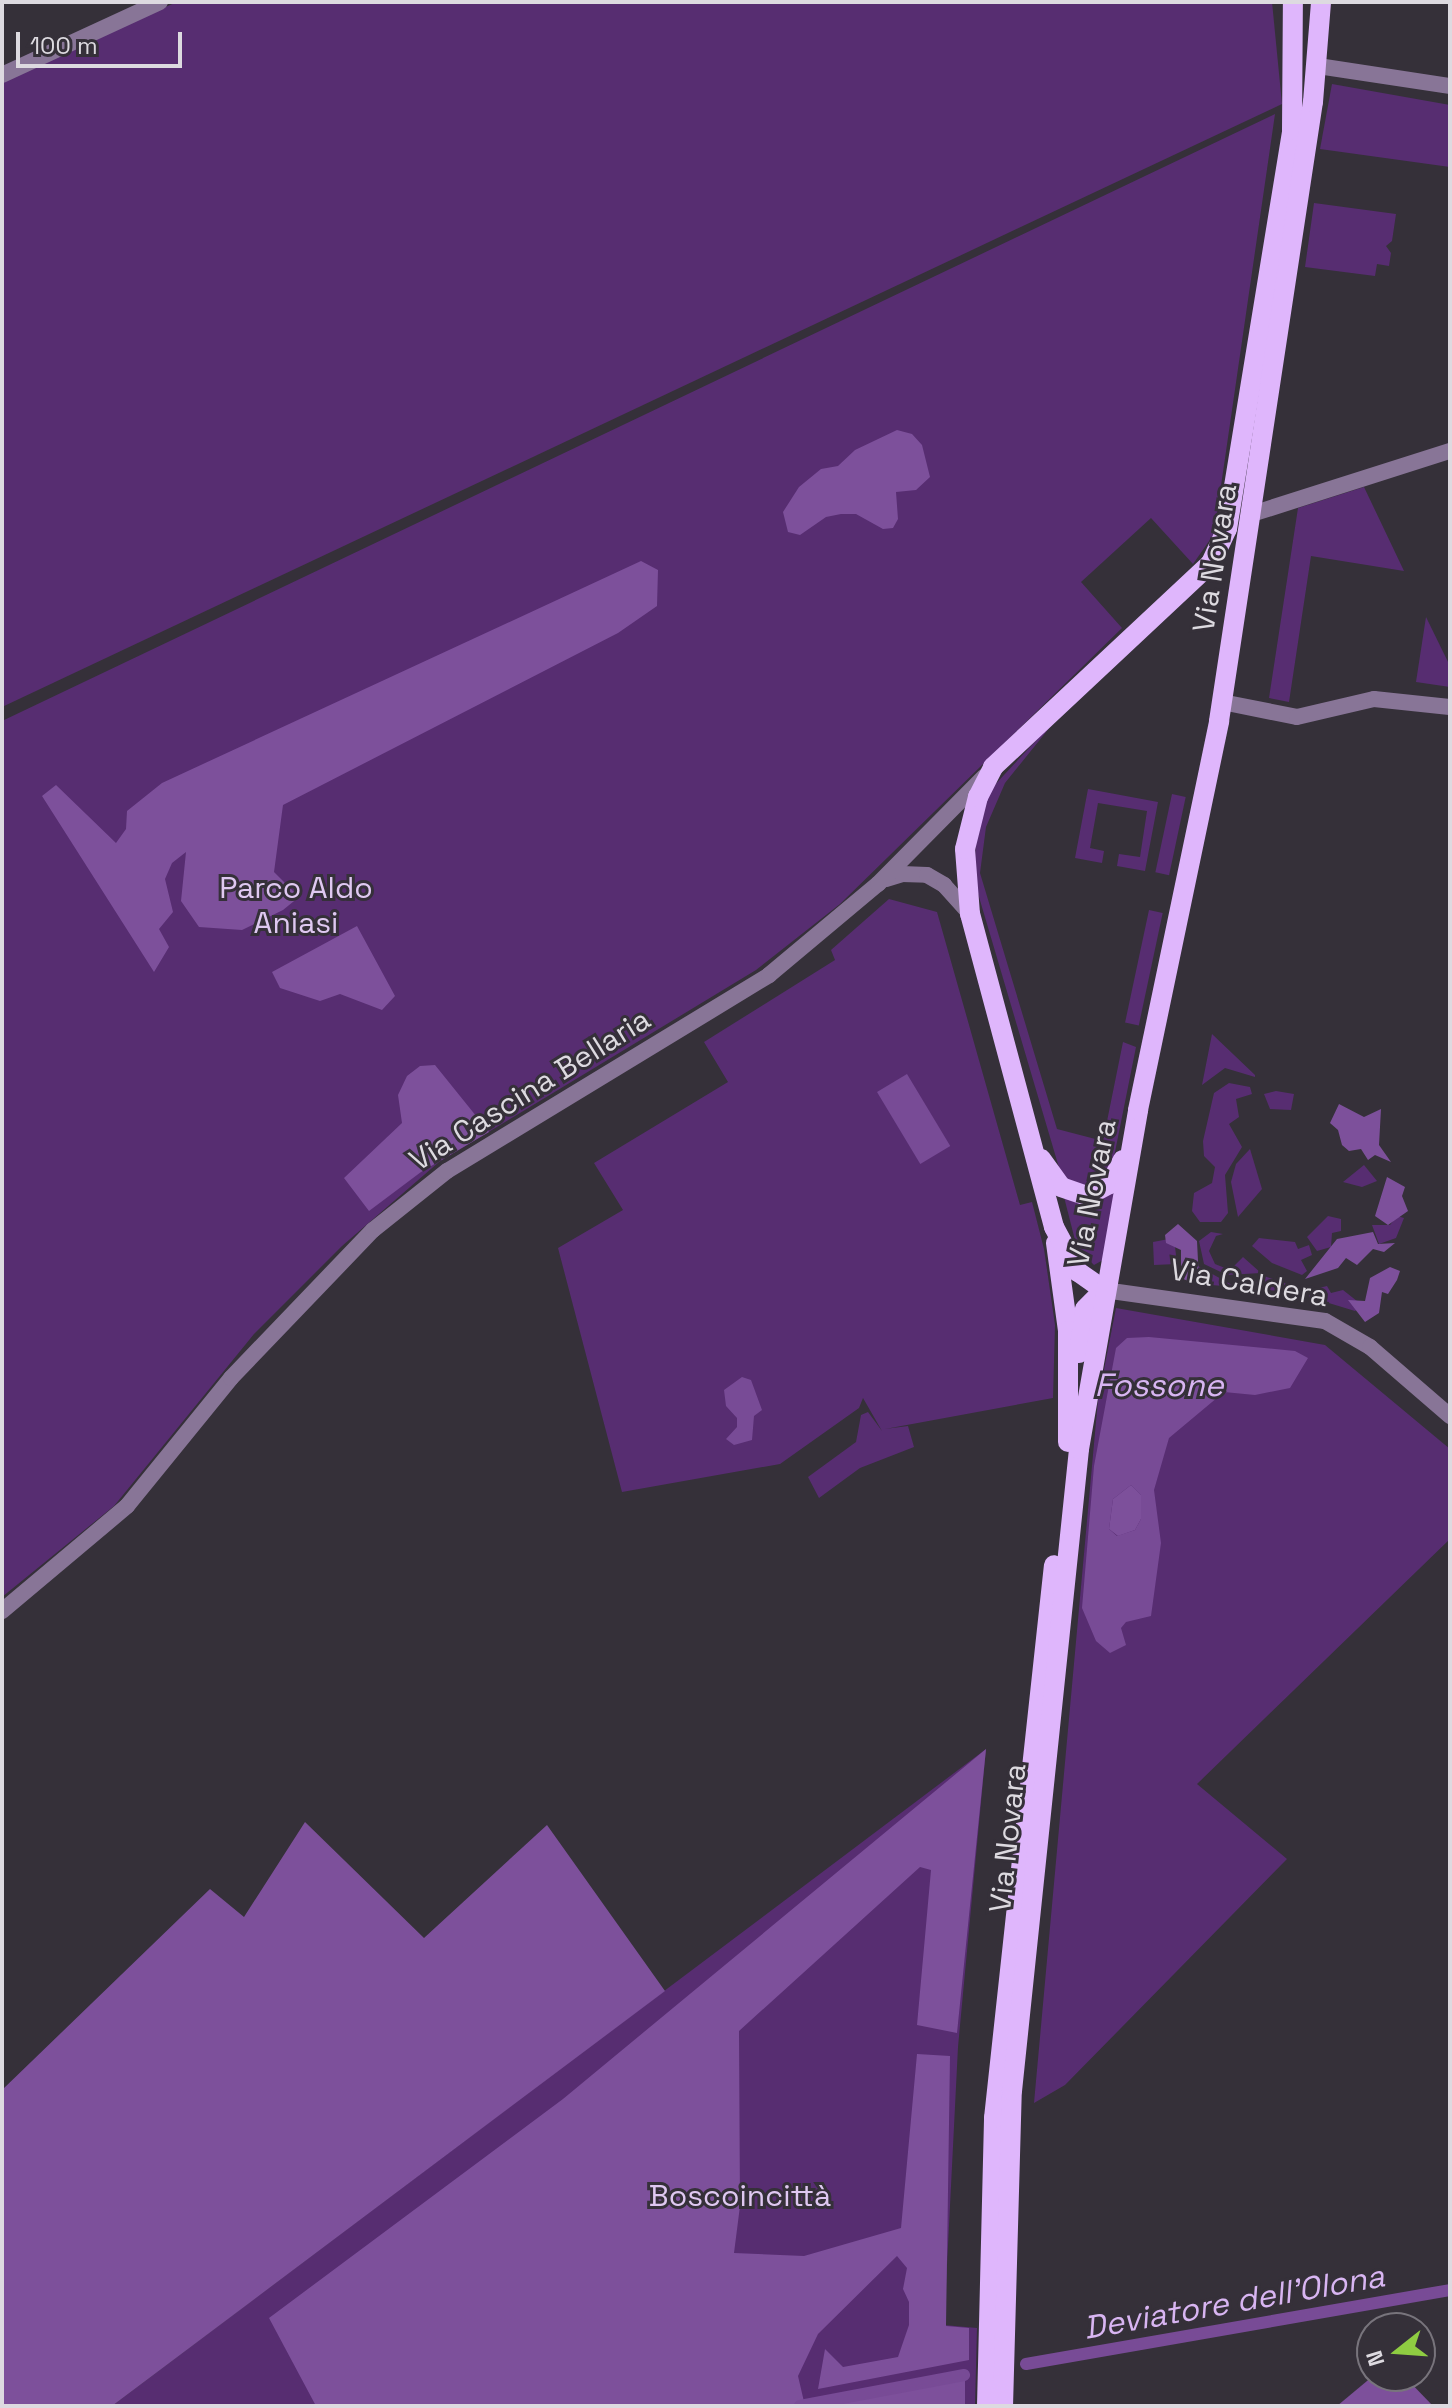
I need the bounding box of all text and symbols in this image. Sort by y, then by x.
scale bar [20,16,186,66]
text: 100 m [30,30,98,61]
street label: Via Novara [1186,481,1244,635]
park label: Parco Aldo Aniasi [219,870,373,940]
street label: Via Cascina Bellaria [403,1001,657,1179]
street label: Via Novara [1060,1116,1124,1270]
street label: Via Caldera [1167,1251,1331,1315]
water label: Fossone [1095,1366,1223,1404]
street label: Via Novara [982,1762,1034,1914]
park label: Boscoincittà [649,2178,831,2214]
water label: Deviatore dell'Olona [1081,2257,1387,2347]
north arrow [1356,2312,1436,2392]
text: N [1359,2347,1391,2370]

